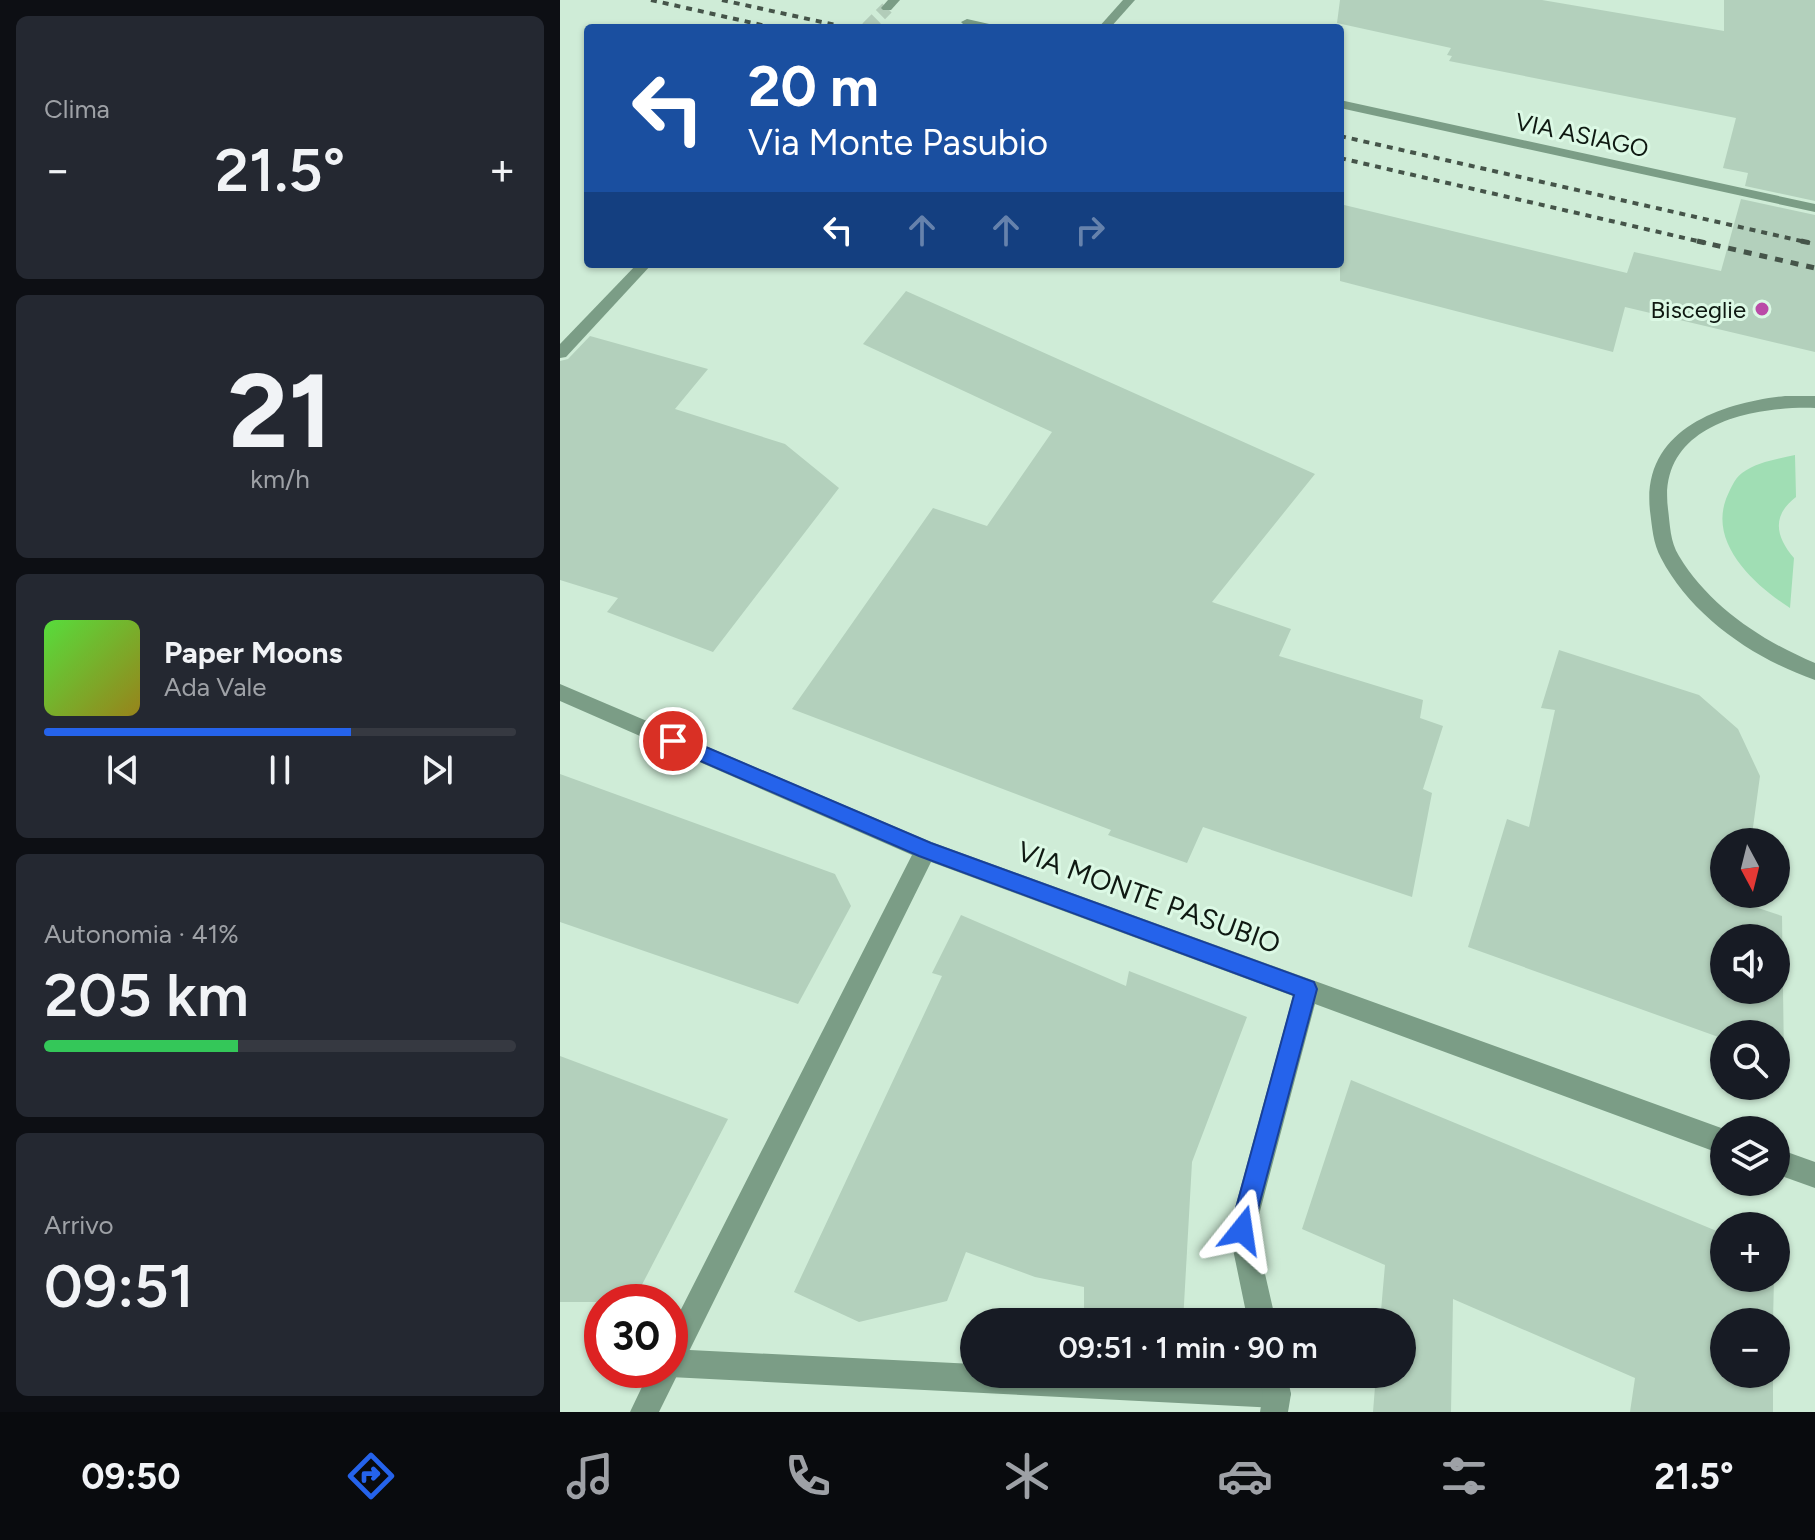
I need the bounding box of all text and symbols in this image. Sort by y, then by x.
text: 20 m [748,53,879,120]
icon: left [616,56,720,160]
text: Clima [44,93,110,125]
street label: VIA ASIAGO [1513,107,1651,163]
text: Via Monte Pasubio [748,121,1048,164]
text: 21.5° [215,134,345,206]
text: − [44,143,71,196]
text: + [489,143,516,196]
icon: left [816,208,860,252]
icon: ahead [900,208,944,252]
icon: ahead [984,208,1028,252]
icon: right [1068,208,1112,252]
place label: Bisceglie [1650,295,1746,324]
marker: Bisceglie [1753,300,1771,318]
text: 21 [228,348,332,473]
text: km/h [250,463,310,495]
text: Paper Moons [164,634,343,671]
text: Ada Vale [164,671,267,703]
pin [639,707,707,775]
icon: arrive [651,719,695,763]
icon: previous [101,748,145,792]
icon: pause [258,748,302,792]
icon: next [415,748,459,792]
north arrow [1710,828,1790,908]
map controls [1710,828,1790,1388]
street label: VIA MONTE PASUBIO [1013,834,1285,960]
text: Autonomia · 41% [44,918,239,950]
button: sound [1710,924,1790,1004]
text: 205 km [44,959,249,1031]
button: search [1710,1020,1790,1100]
button: layers [1710,1116,1790,1196]
position arrow [1200,1188,1284,1272]
text: Arrivo [44,1209,114,1241]
button: + [1710,1212,1790,1292]
text: 09:51 [44,1250,194,1322]
speed limit sign: 30 [584,1284,688,1388]
button: − [1710,1308,1790,1388]
text: 09:51 · 1 min · 90 m [1058,1329,1318,1366]
icon: directions [343,1448,399,1504]
icon: music [562,1448,618,1504]
icon: phone [780,1448,836,1504]
icon: climate [999,1448,1055,1504]
icon: car [1217,1448,1273,1504]
icon: filters [1436,1448,1492,1504]
text: 09:50 [81,1455,181,1498]
text: 21.5° [1654,1455,1734,1498]

